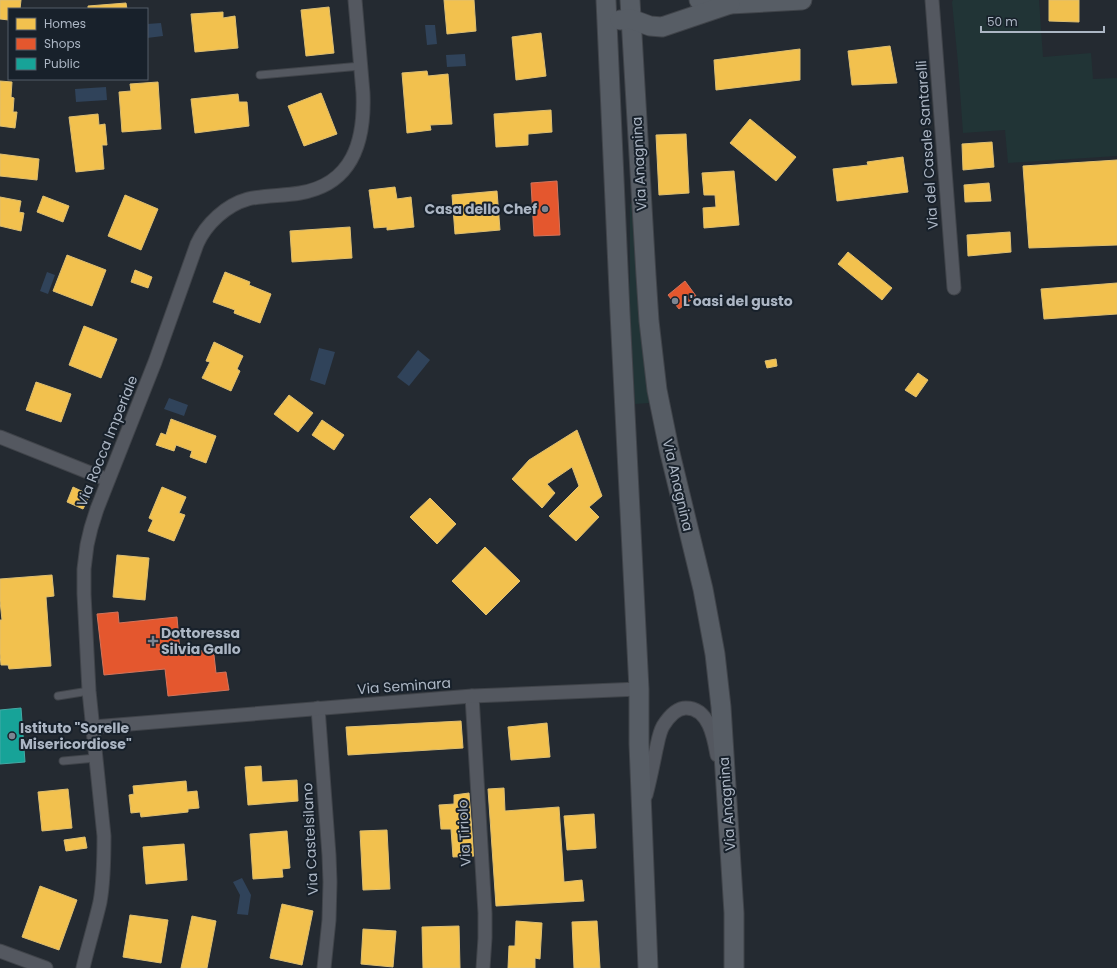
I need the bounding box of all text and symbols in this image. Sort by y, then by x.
legend [8,8,148,80]
scale bar [981,8,1104,34]
text: 50 m [987,13,1018,30]
text: Homes [44,15,86,32]
text: Shops [44,35,81,52]
text: Public [44,55,80,72]
street label: Via del Casale Santarelli [911,60,943,230]
street label: Via Anagnina [627,116,651,212]
place label: Casa dello Chef [424,199,537,219]
marker: Casa dello Chef [540,204,550,214]
place label: L'oasi del gusto [683,291,793,311]
marker: L'oasi del gusto [670,296,680,306]
street label: Via Rocca Imperiale [71,372,143,510]
street label: Via Anagnina [658,437,698,533]
place label: Dottoressa Silvia Gallo [161,623,241,659]
marker: Dottoressa Silvia Gallo [148,636,158,646]
street label: Via Seminara [356,673,452,699]
place label: Istituto "Sorelle Misericordiose" [20,718,132,754]
marker: Istituto "Sorelle Misericordiose" [7,731,17,741]
street label: Via Anagnina [714,756,740,852]
street label: Via Castelsilano [297,782,323,896]
street label: Via Tiriolo [452,799,476,867]

